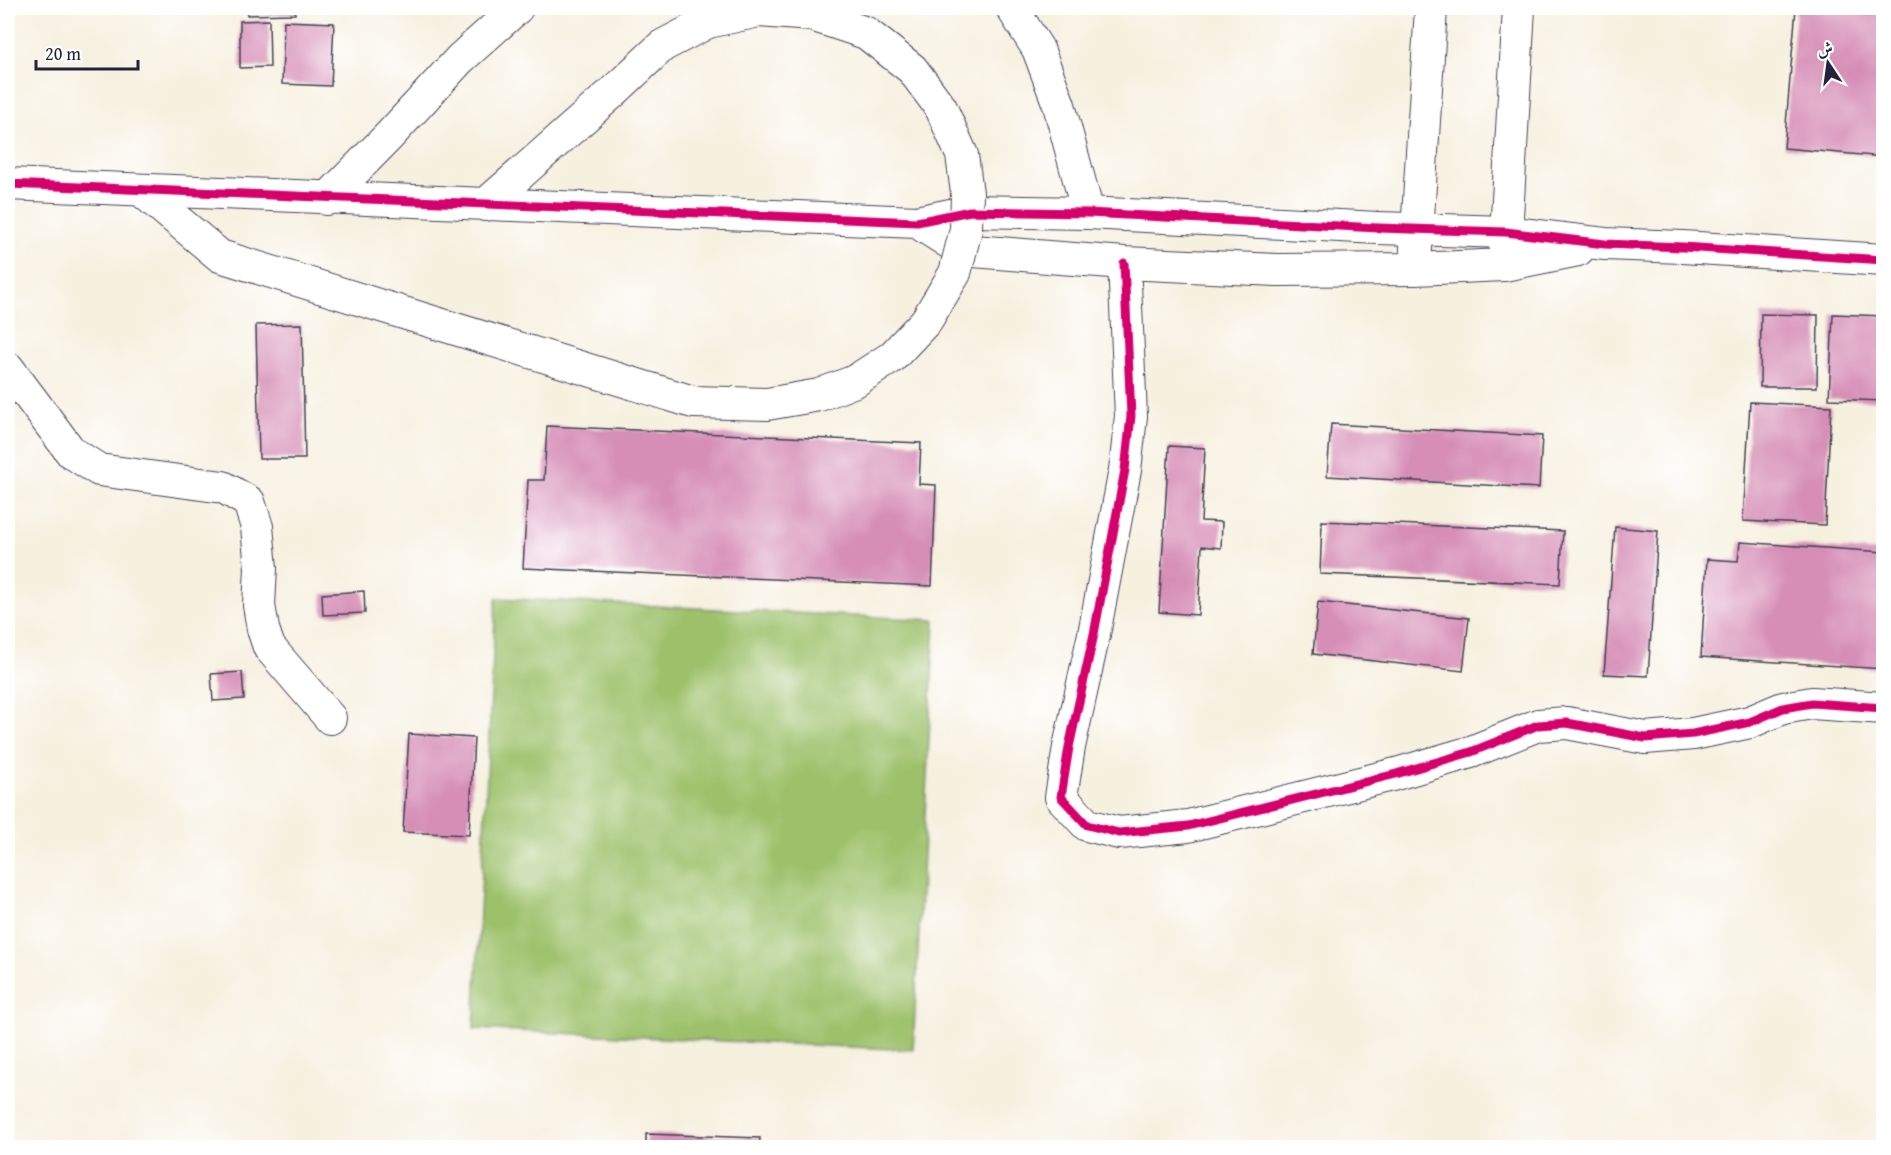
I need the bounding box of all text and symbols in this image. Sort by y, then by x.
scale bar [36,33,138,71]
north arrow [1798,33,1858,93]
text: ش [1814,35,1835,62]
text: 20 m [45,40,81,67]

